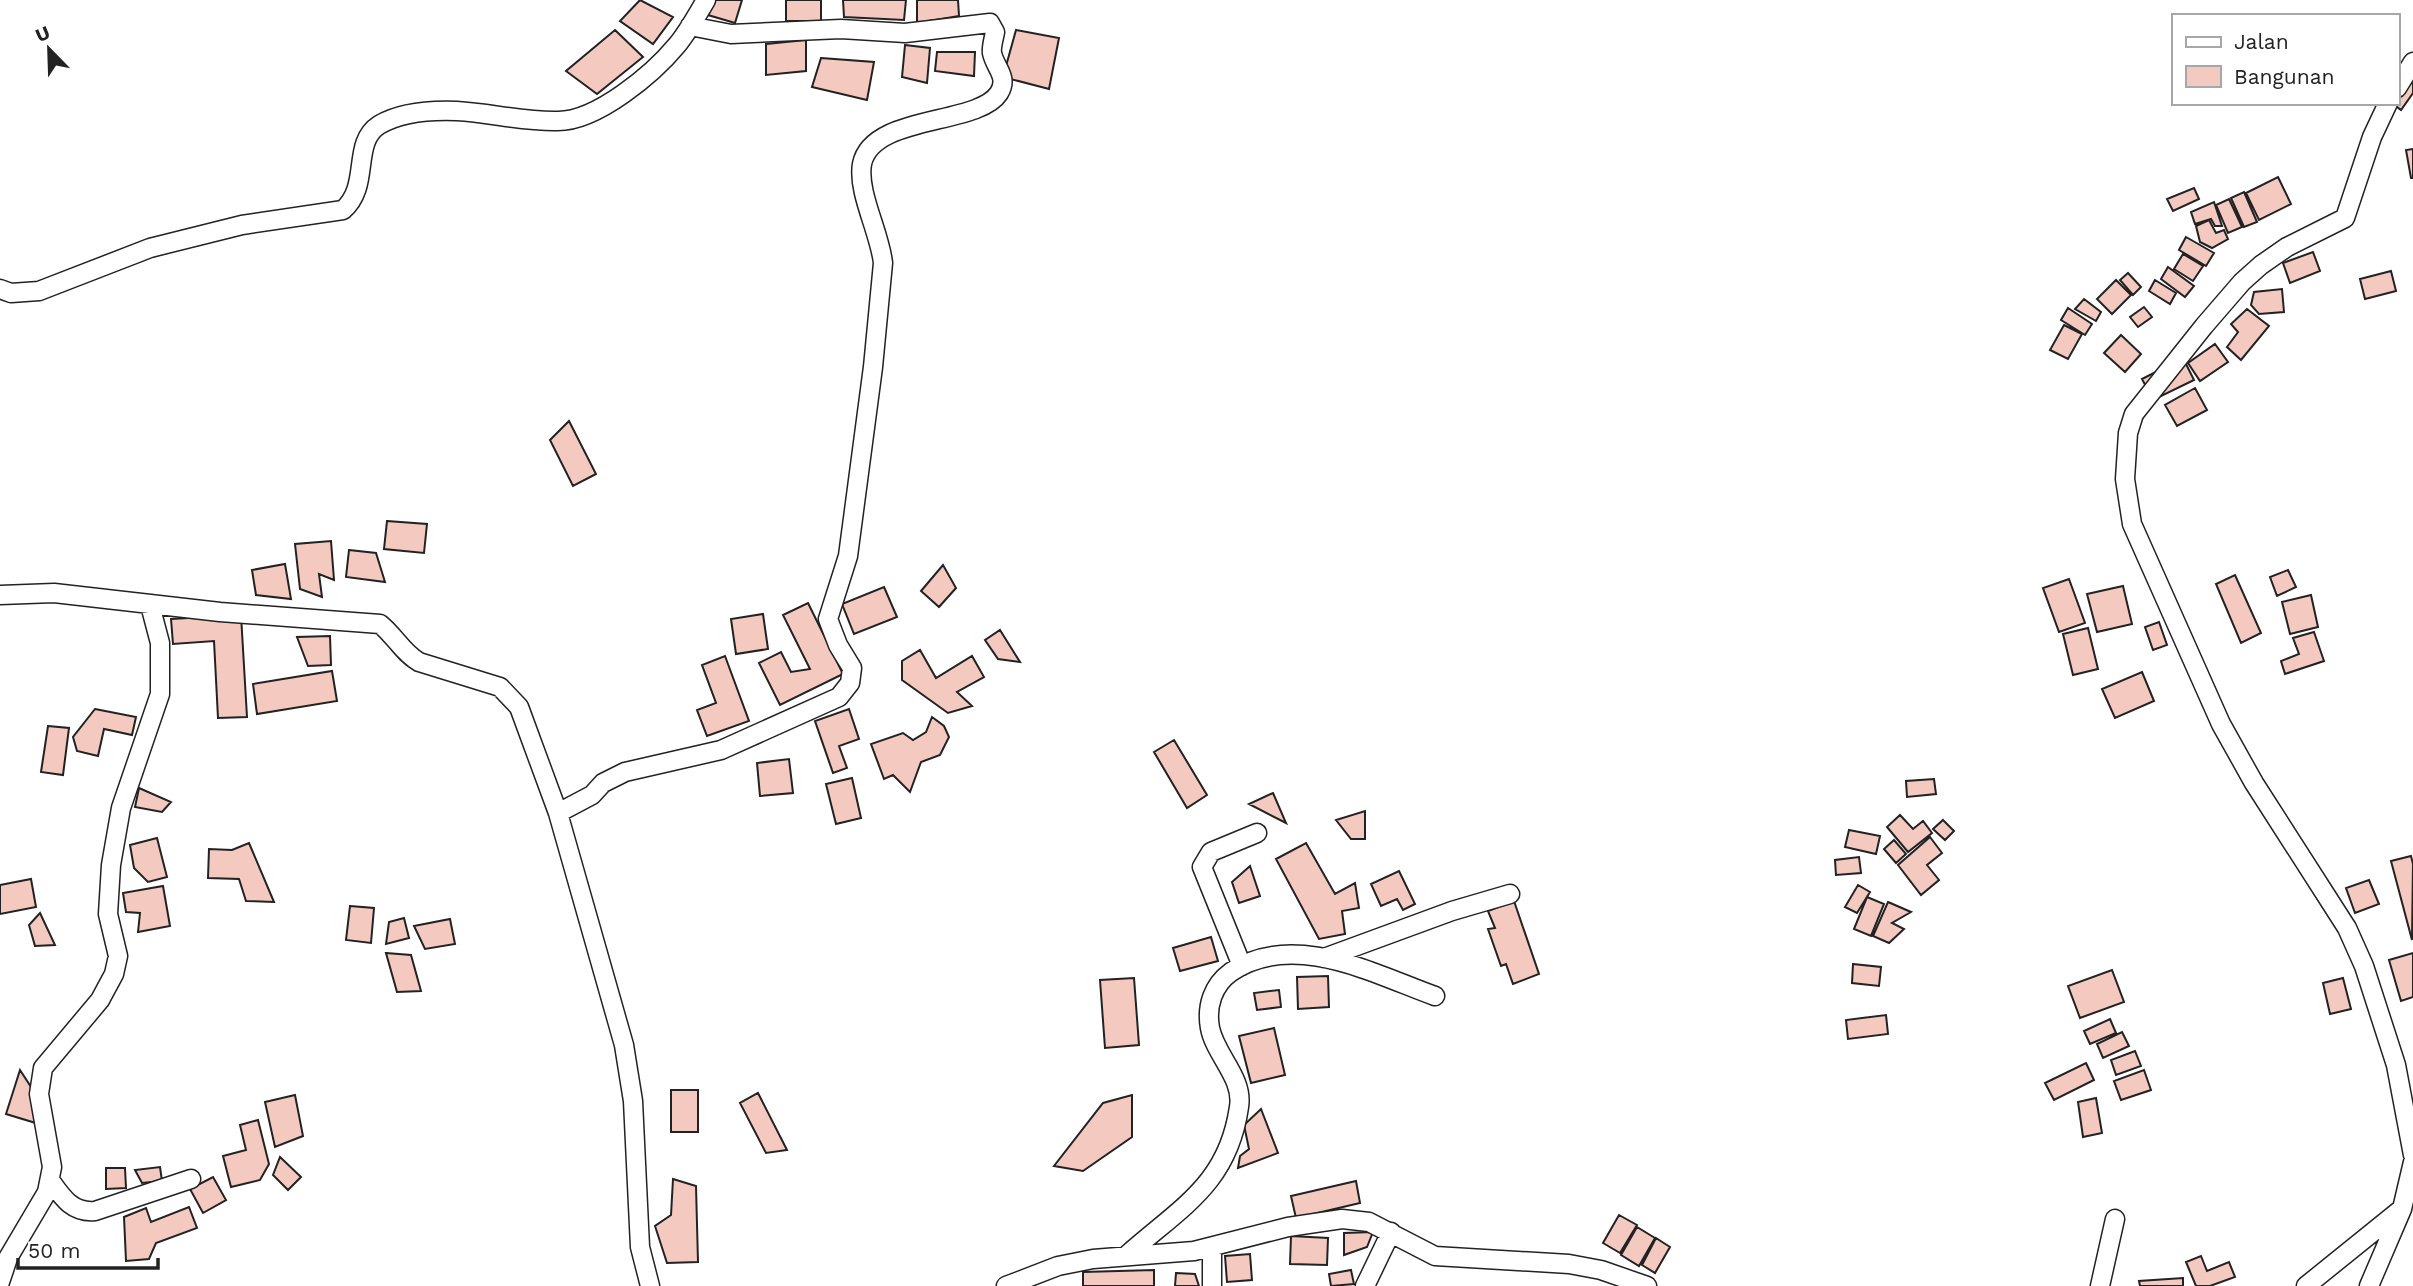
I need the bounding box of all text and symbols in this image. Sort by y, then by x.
north arrow [14,14,84,84]
legend [2172,14,2399,105]
text: U [32,21,53,47]
text: Jalan [2234,29,2289,54]
text: Bangunan [2234,64,2335,89]
scale bar [18,1226,158,1270]
text: 50 m [28,1238,80,1263]

